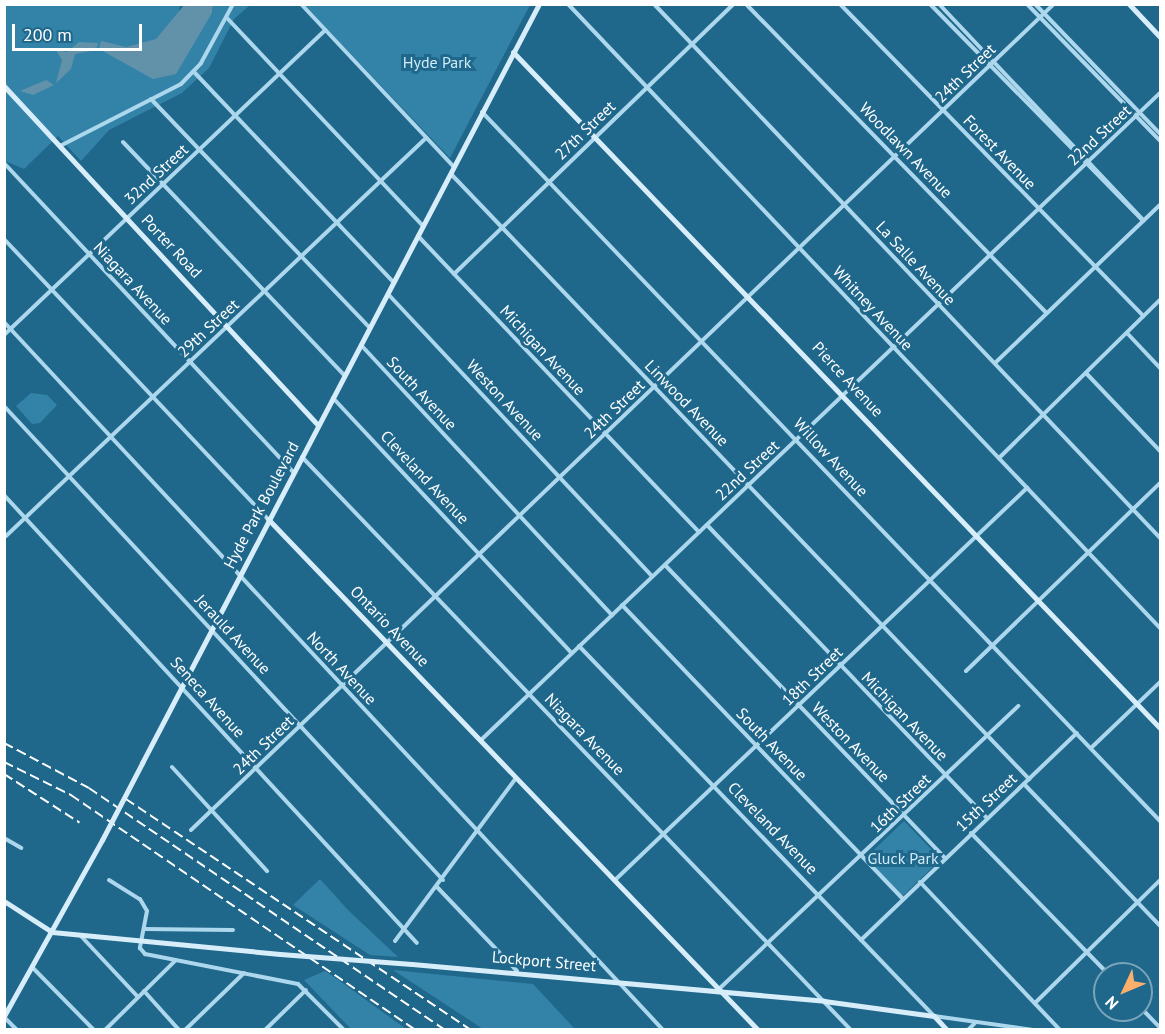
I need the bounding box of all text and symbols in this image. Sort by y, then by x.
scale bar [15,12,146,50]
text: 200 m [23,23,72,46]
street label: 24th Street [931,39,999,107]
park label: Hyde Park [403,52,471,72]
street label: 27th Street [551,97,619,163]
street label: Woodlawn Avenue [855,98,957,202]
street label: 22nd Street [1063,101,1135,169]
street label: Forest Avenue [959,111,1041,193]
street label: 32nd Street [120,140,192,208]
street label: Porter Road [138,210,206,282]
street label: La Salle Avenue [872,217,960,309]
street label: Niagara Avenue [89,237,177,329]
street label: Whitney Avenue [828,261,918,355]
street label: 29th Street [173,295,243,361]
street label: Michigan Avenue [496,301,590,399]
street label: Pierce Avenue [808,337,888,421]
street label: South Avenue [383,352,461,434]
street label: Weston Avenue [462,355,548,445]
street label: Linwood Avenue [641,356,733,450]
street label: 24th Street [580,375,648,443]
street label: Willow Avenue [789,413,873,501]
street label: Cleveland Avenue [377,426,473,528]
street label: 22nd Street [711,436,783,504]
street label: Hyde Park Boulevard [219,438,303,572]
street label: Ontario Avenue [346,581,434,671]
street label: Jerauld Avenue [191,590,275,678]
street label: North Avenue [303,627,381,709]
street label: 18th Street [778,642,846,710]
street label: Seneca Avenue [166,652,250,742]
street label: Michigan Avenue [858,667,952,765]
street label: Niagara Avenue [541,689,629,779]
street label: Weston Avenue [808,698,894,786]
street label: South Avenue [732,703,812,785]
street label: 24th Street [229,711,297,779]
street label: 16th Street [866,769,934,837]
street label: 15th Street [951,769,1021,835]
street label: Cleveland Avenue [724,778,822,878]
park label: Gluck Park [867,848,939,868]
street label: Lockport Street [491,947,597,975]
north arrow [1093,962,1153,1022]
text: N [1101,992,1122,1014]

